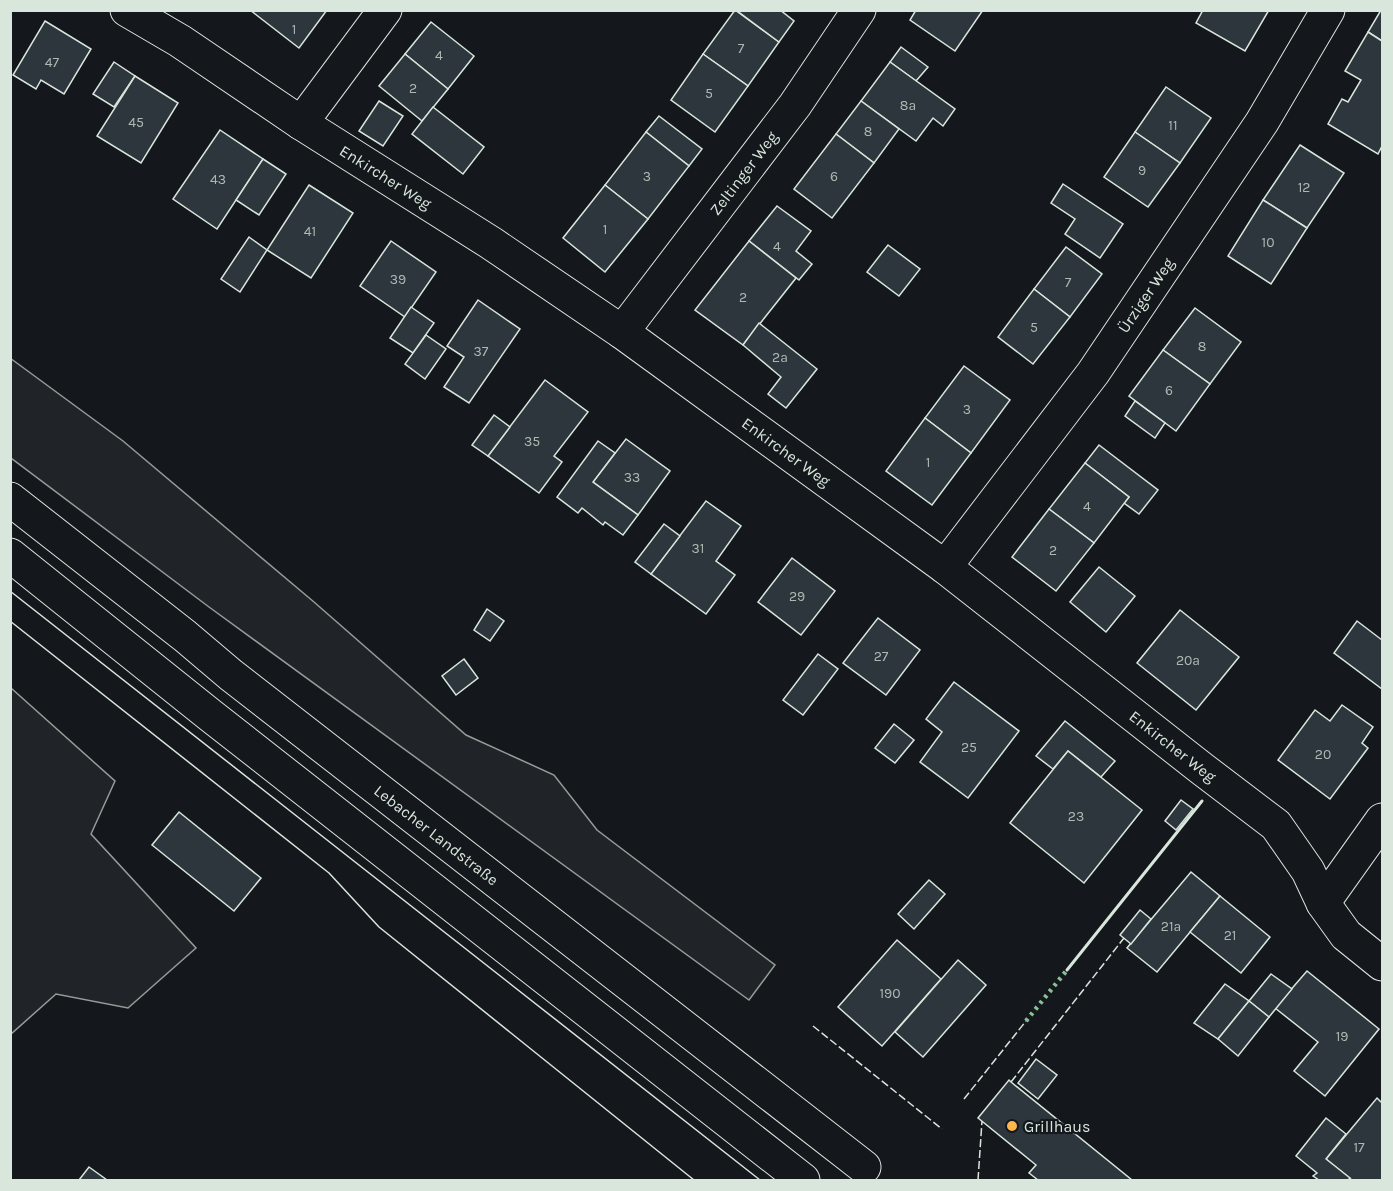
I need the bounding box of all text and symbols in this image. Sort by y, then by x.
house number: 1 [292,21,296,38]
house number: 7 [738,40,745,57]
house number: 4 [435,47,443,64]
house number: 47 [45,54,60,71]
house number: 2 [409,80,417,97]
house number: 5 [705,85,713,102]
house number: 8a [900,97,916,114]
house number: 45 [128,114,144,131]
house number: 11 [1168,117,1178,134]
house number: 8 [864,123,872,140]
street label: Zeltinger Weg [706,127,782,219]
street label: Enkircher Weg [336,141,435,213]
house number: 9 [1138,162,1146,179]
house number: 3 [643,168,651,185]
house number: 6 [830,168,838,185]
house number: 43 [210,171,226,188]
house number: 12 [1298,179,1310,196]
house number: 1 [603,221,607,238]
house number: 41 [304,223,316,240]
house number: 10 [1262,234,1274,251]
house number: 4 [773,238,781,255]
street label: Ürziger Weg [1114,254,1178,337]
house number: 39 [390,271,406,288]
house number: 7 [1065,274,1072,291]
house number: 2 [739,289,747,306]
house number: 5 [1030,319,1038,336]
house number: 8 [1198,338,1206,355]
house number: 37 [474,343,489,360]
house number: 2a [772,349,788,366]
house number: 6 [1165,382,1173,399]
house number: 3 [963,401,971,418]
street label: Enkircher Weg [738,413,834,491]
house number: 35 [524,433,540,450]
house number: 1 [926,454,930,471]
house number: 33 [624,469,640,486]
house number: 4 [1083,498,1091,515]
house number: 31 [692,540,704,557]
house number: 2 [1049,542,1057,559]
house number: 29 [789,588,805,605]
house number: 27 [874,648,889,665]
house number: 20a [1176,652,1200,669]
street label: Enkircher Weg [1126,707,1220,786]
house number: 25 [961,739,977,756]
house number: 20 [1315,746,1331,763]
street label: Lebacher Landstraße [370,781,502,889]
house number: 23 [1068,808,1084,825]
house number: 21a [1161,918,1181,935]
house number: 21 [1224,927,1236,944]
house number: 190 [879,985,901,1002]
house number: 19 [1336,1028,1348,1045]
place label: Grillhaus [1024,1117,1090,1136]
marker: Grillhaus [1005,1119,1019,1133]
house number: 17 [1353,1139,1365,1156]

